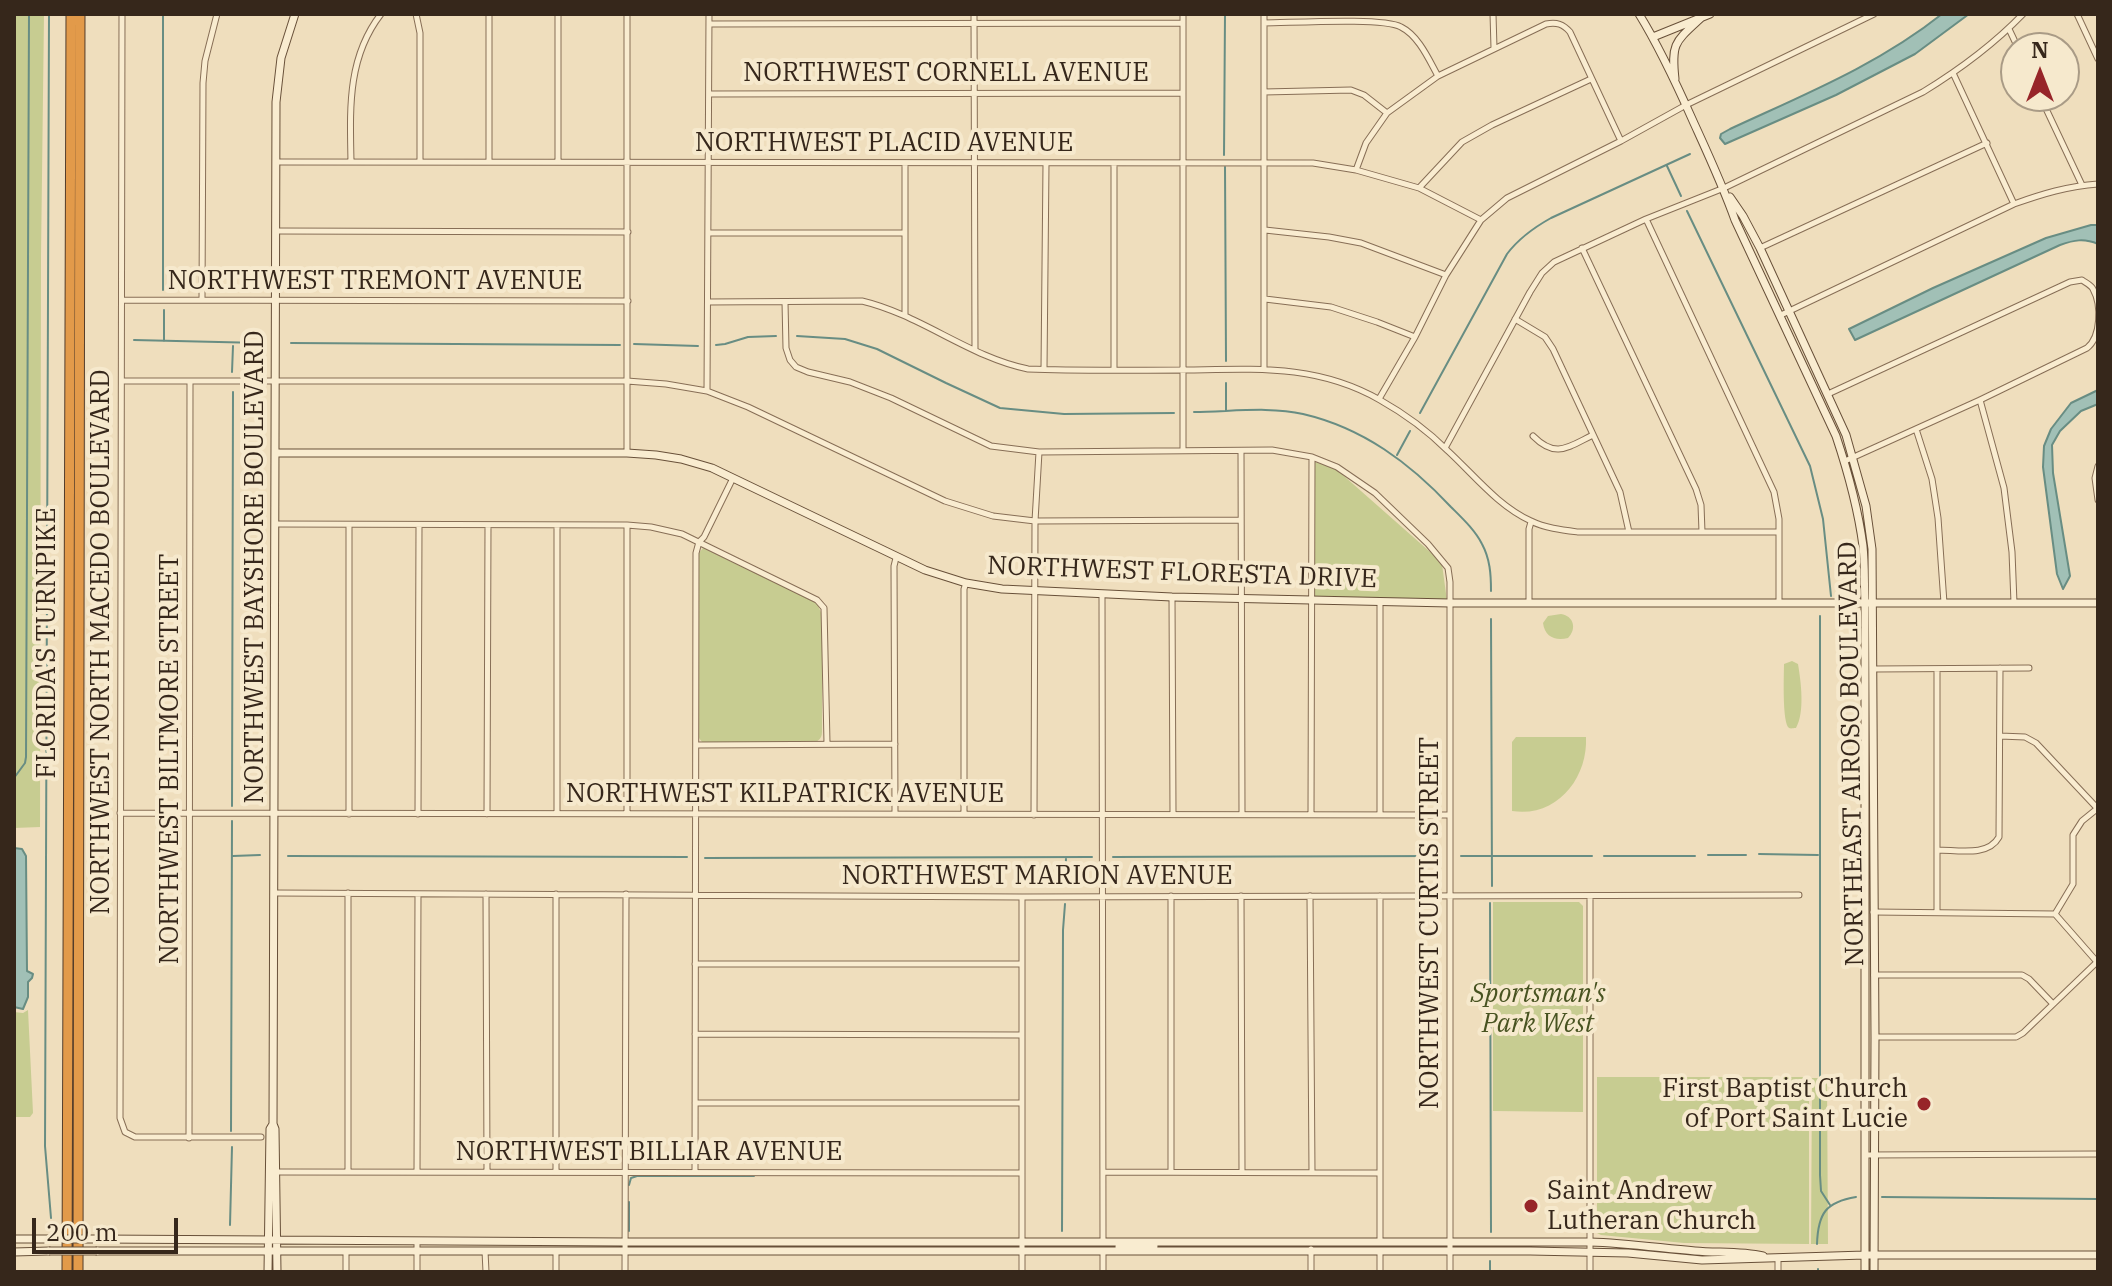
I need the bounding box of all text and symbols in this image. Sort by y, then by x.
north arrow [2000,32,2080,112]
text: N [2031,35,2049,64]
street label: NORTHWEST CORNELL AVENUE [743,57,1149,89]
street label: NORTHWEST PLACID AVENUE [695,127,1073,159]
street label: NORTHWEST TREMONT AVENUE [168,265,582,297]
street label: NORTHWEST BAYSHORE BOULEVARD [239,330,271,804]
street label: NORTHWEST NORTH MACEDO BOULEVARD [85,369,117,915]
street label: FLORIDA'S TURNPIKE [31,507,63,779]
street label: NORTHEAST AIROSO BOULEVARD [1833,541,1871,967]
street label: NORTHWEST FLORESTA DRIVE [987,551,1377,595]
street label: NORTHWEST BILTMORE STREET [154,554,186,964]
street label: NORTHWEST CURTIS STREET [1414,737,1446,1109]
street label: NORTHWEST KILPATRICK AVENUE [566,778,1004,810]
street label: NORTHWEST MARION AVENUE [841,860,1233,892]
park label: Sportsman's Park West [1470,978,1606,1040]
place label: First Baptist Church of Port Saint Lucie [1662,1073,1908,1134]
marker: First Baptist Church of Port Saint Lucie [1915,1095,1933,1113]
street label: NORTHWEST BILLIAR AVENUE [456,1136,842,1168]
place label: Saint Andrew Lutheran Church [1547,1175,1756,1236]
marker: Saint Andrew Lutheran Church [1522,1197,1540,1215]
scale bar [36,1202,182,1252]
text: 200 m [46,1216,118,1248]

